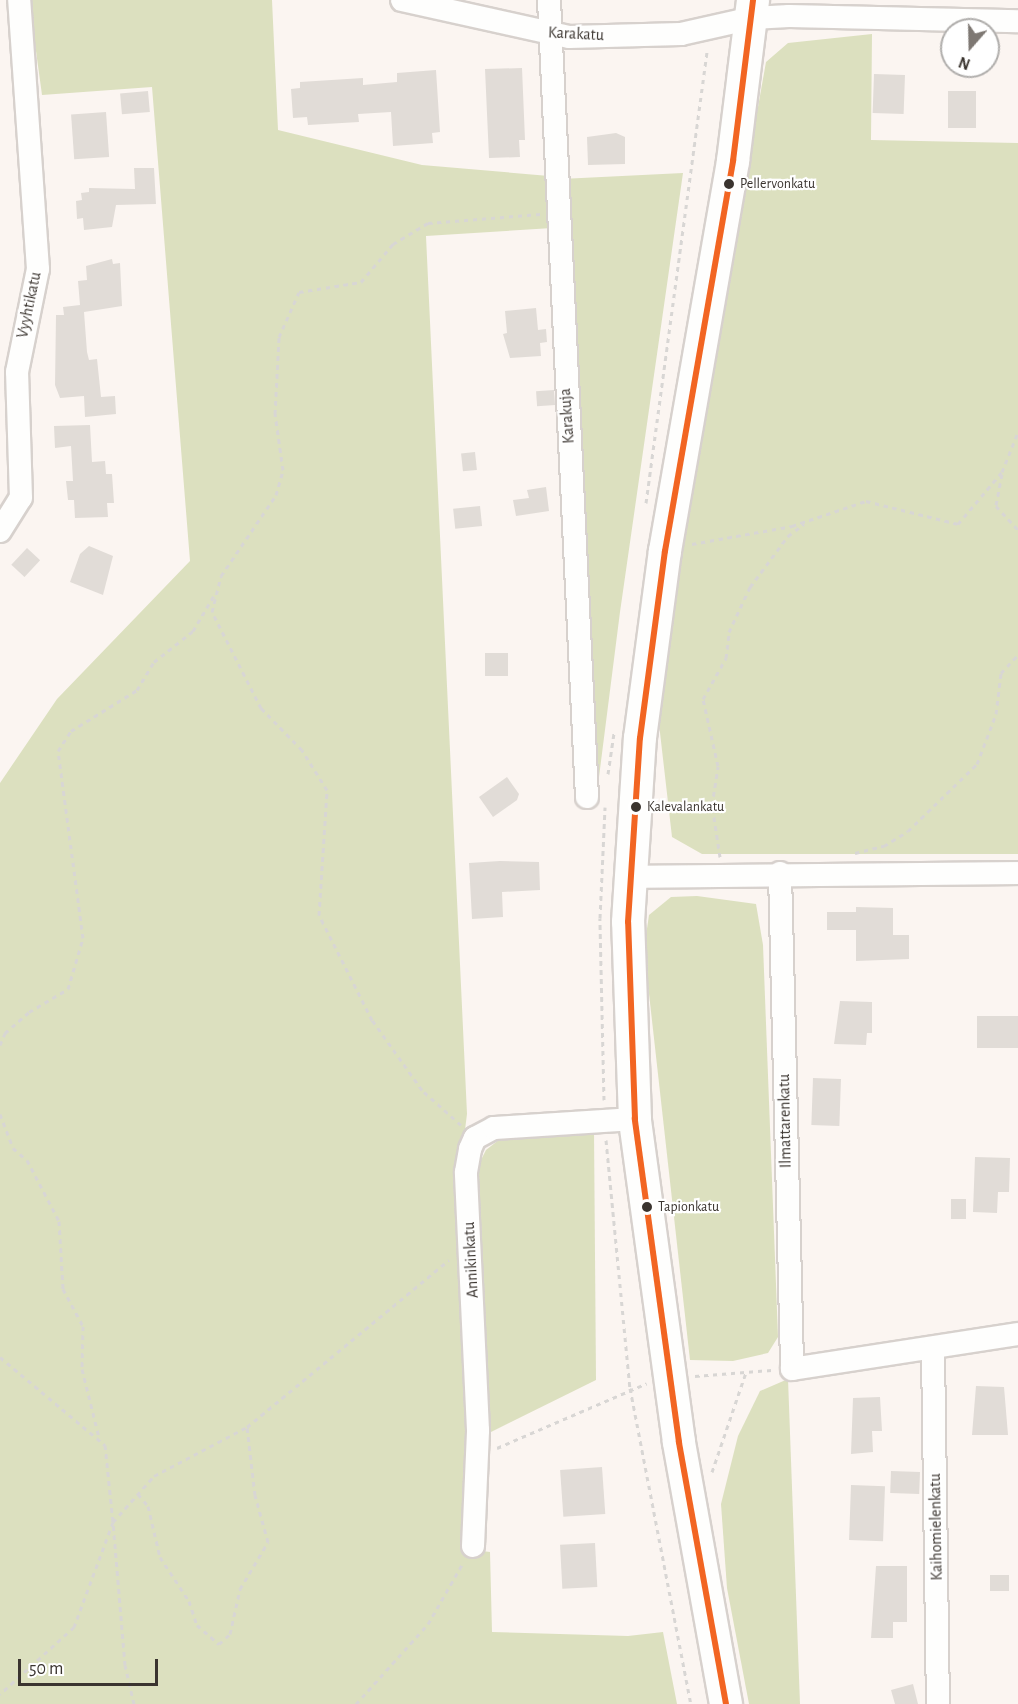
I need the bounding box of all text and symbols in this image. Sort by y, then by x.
north arrow [940,18,1000,78]
street label: Karakatu [548,23,604,45]
text: N [957,54,972,72]
place label: Pellervonkatu [740,176,815,192]
marker: Pellervonkatu [723,178,735,190]
street label: Vyyhtikatu [13,270,45,340]
street label: Karakuja [555,388,579,444]
place label: Kalevalankatu [647,799,724,815]
marker: Kalevalankatu [630,801,642,813]
street label: Ilmattarenkatu [775,1074,795,1168]
place label: Tapionkatu [658,1199,719,1215]
marker: Tapionkatu [641,1201,653,1213]
street label: Annikinkatu [459,1221,483,1299]
street label: Kaihomielenkatu [925,1473,947,1581]
scale bar [21,1647,160,1685]
text: 50 m [29,1660,63,1678]

